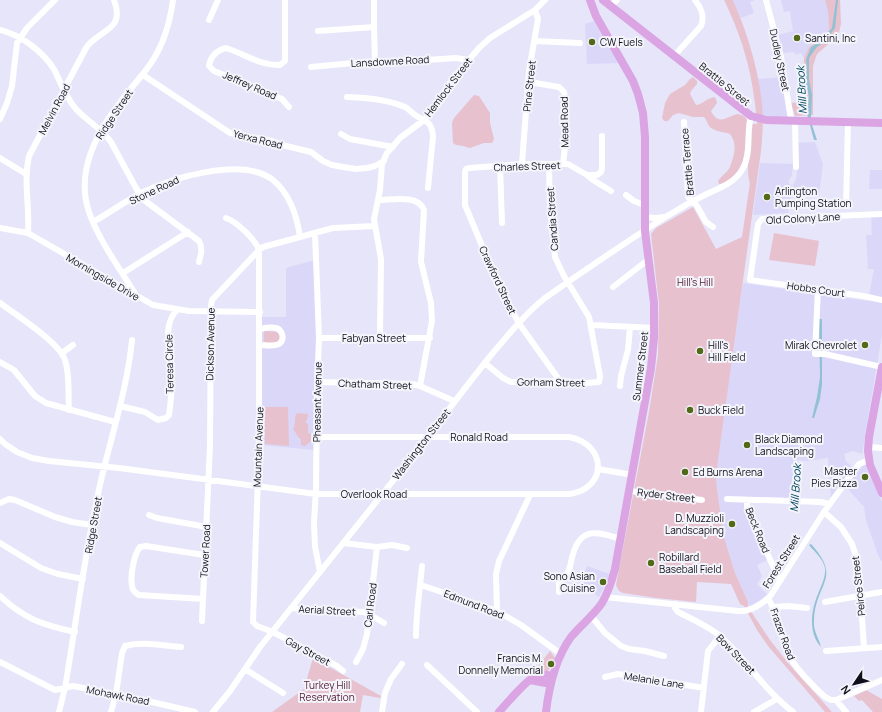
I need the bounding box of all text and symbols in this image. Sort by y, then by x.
street label: Dudley Street [767,28,793,92]
place label: Santini, Inc [805,31,856,45]
marker: Santini, Inc [792,33,802,43]
place label: CW Fuels [600,35,643,49]
marker: CW Fuels [587,37,597,47]
street label: Lansdowne Road [350,52,430,70]
street label: Hemlock Street [421,54,475,120]
street label: Brattle Street [696,59,754,109]
street label: Pine Street [519,60,539,112]
water label: Mill Brook [792,64,810,114]
street label: Jeffrey Road [221,67,279,103]
street label: Melvin Road [35,81,73,137]
street label: Ridge Street [92,86,136,142]
street label: Mead Road [557,96,571,148]
street label: Yerxa Road [232,126,284,152]
street label: Brattle Terrace [677,128,697,196]
street label: Charles Street [493,158,561,174]
street label: Stone Road [127,172,181,208]
place label: Arlington Pumping Station [775,184,852,210]
street label: Candia Street [543,187,561,251]
marker: Arlington Pumping Station [762,192,772,202]
street label: Old Colony Lane [766,209,841,227]
street label: Crawford Street [476,244,520,316]
street label: Morningside Drive [64,250,142,304]
park label: Hill's Hill [677,275,713,289]
street label: Hobbs Court [786,278,846,300]
street label: Dickson Avenue [202,307,218,381]
street label: Summer Street [629,330,651,402]
street label: Fabyan Street [342,331,406,345]
street label: Teresa Circle [161,334,177,394]
place label: Hill's Hill Field [708,338,745,364]
place label: Mirak Chevrolet [785,338,857,352]
marker: Mirak Chevrolet [860,340,870,350]
marker: Hill's Hill Field [695,346,705,356]
street label: Pheasant Avenue [309,362,325,442]
street label: Gorham Street [517,374,585,390]
street label: Chatham Street [338,376,412,392]
place label: Buck Field [698,403,744,417]
street label: Washington Street [389,405,453,483]
marker: Buck Field [685,405,695,415]
street label: Mountain Avenue [250,406,266,487]
street label: Ronald Road [450,430,508,444]
place label: Black Diamond Landscaping [755,432,822,458]
marker: Black Diamond Landscaping [742,440,752,450]
water label: Mill Brook [786,462,804,513]
place label: Master Pies Pizza [811,464,857,490]
place label: Ed Burns Arena [693,465,763,479]
marker: Ed Burns Arena [680,467,690,477]
marker: Master Pies Pizza [860,472,870,482]
street label: Ryder Street [636,485,696,505]
street label: Overlook Road [341,487,407,501]
street label: Ridge Street [81,495,105,555]
street label: Beck Road [742,505,774,555]
place label: D. Muzzioli Landscaping [665,511,724,537]
marker: D. Muzzioli Landscaping [727,519,737,529]
street label: Tower Road [197,524,213,578]
street label: Forest Street [759,532,803,590]
place label: Robillard Baseball Field [659,550,721,576]
street label: Peirce Street [848,555,868,617]
marker: Robillard Baseball Field [646,558,656,568]
place label: Sono Asian Cuisine [544,569,595,595]
marker: Sono Asian Cuisine [598,577,608,587]
street label: Carl Road [360,582,380,628]
street label: Edmund Road [442,586,506,622]
street label: Aerial Street [298,602,356,618]
street label: Frazer Road [767,606,799,662]
street label: Bow Street [713,631,759,677]
street label: Gay Street [283,633,333,669]
place label: Francis M. Donnelly Memorial [458,651,543,677]
marker: Francis M. Donnelly Memorial [546,659,556,669]
north arrow [834,664,874,704]
street label: Melanie Lane [623,668,685,692]
park label: Turkey Hill Reservation [299,678,355,704]
street label: Mohawk Road [85,682,151,708]
text: N [837,682,854,698]

